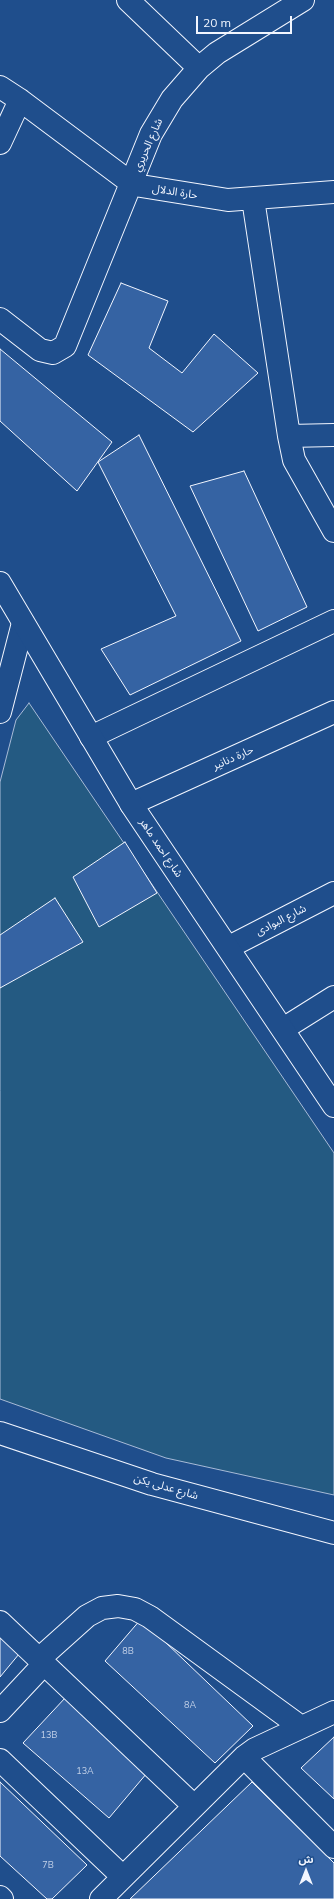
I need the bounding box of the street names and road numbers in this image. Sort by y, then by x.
street label: شارع الحريري [130,116,166,174]
street label: حارة الدلال [151,182,199,202]
street label: حارة دنانير [210,743,256,773]
street label: شارع احمد ماهر [136,816,186,880]
street label: شارع البوادى [254,902,308,938]
street label: شارع عدلى يكن [132,1472,200,1502]

